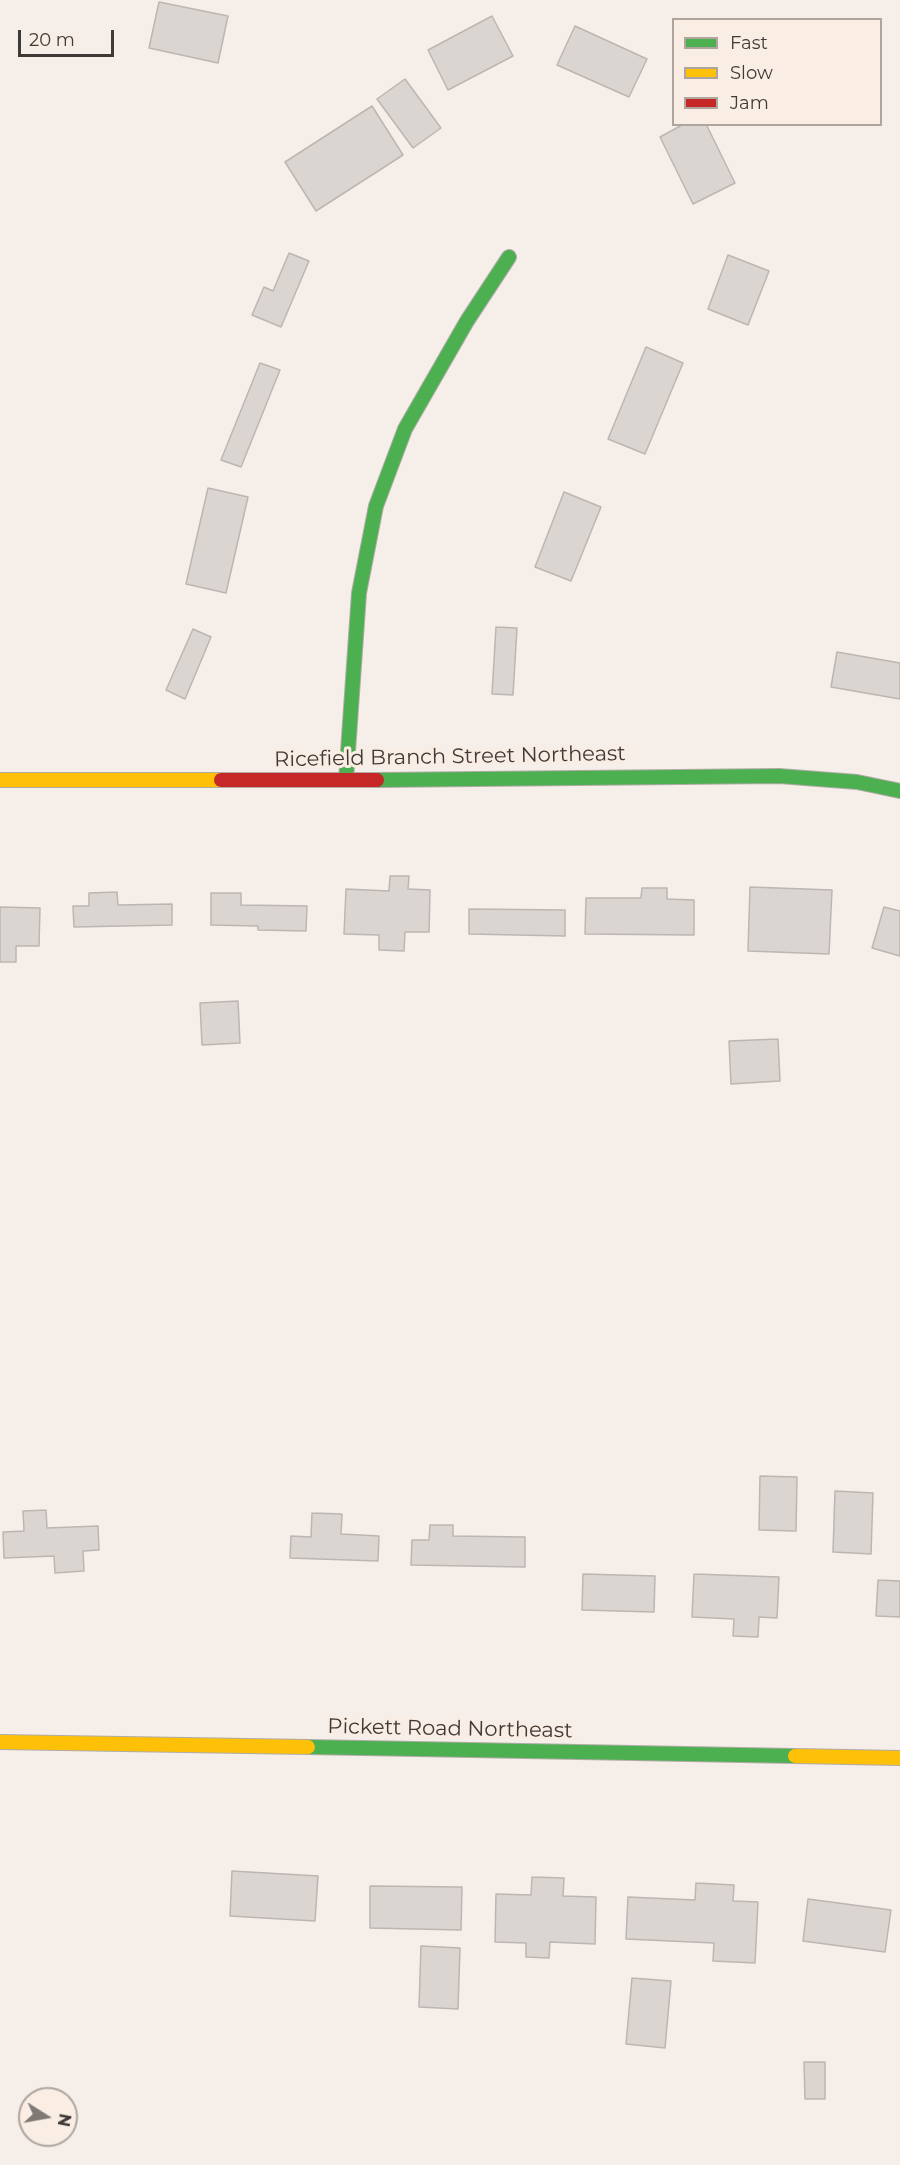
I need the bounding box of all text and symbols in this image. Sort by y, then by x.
scale bar [21,18,117,56]
legend [672,18,882,126]
text: 20 m [29,29,75,51]
text: Fast [730,32,768,54]
text: Slow [730,62,773,84]
text: Jam [730,92,769,114]
street label: Ricefield Branch Street Northeast [274,741,626,773]
street label: Pickett Road Northeast [327,1714,573,1744]
north arrow [18,2087,78,2147]
text: N [54,2112,75,2128]

